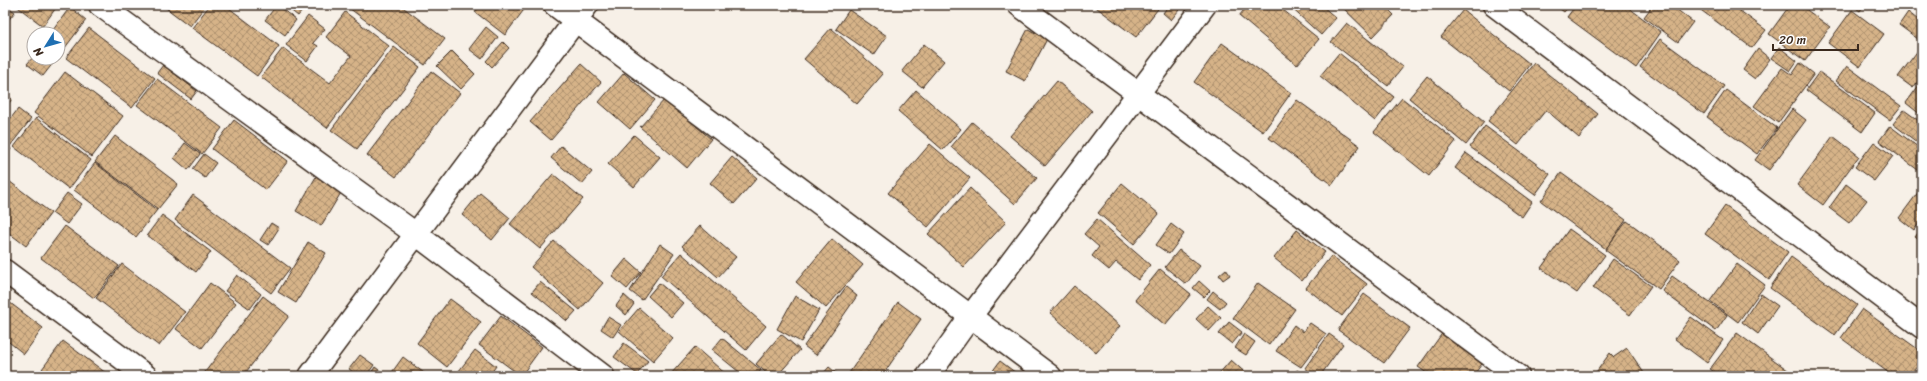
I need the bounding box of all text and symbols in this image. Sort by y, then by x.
north arrow [26,26,66,66]
scale bar [1773,26,1858,52]
text: 20 m [1779,29,1806,51]
text: N [28,43,49,61]

